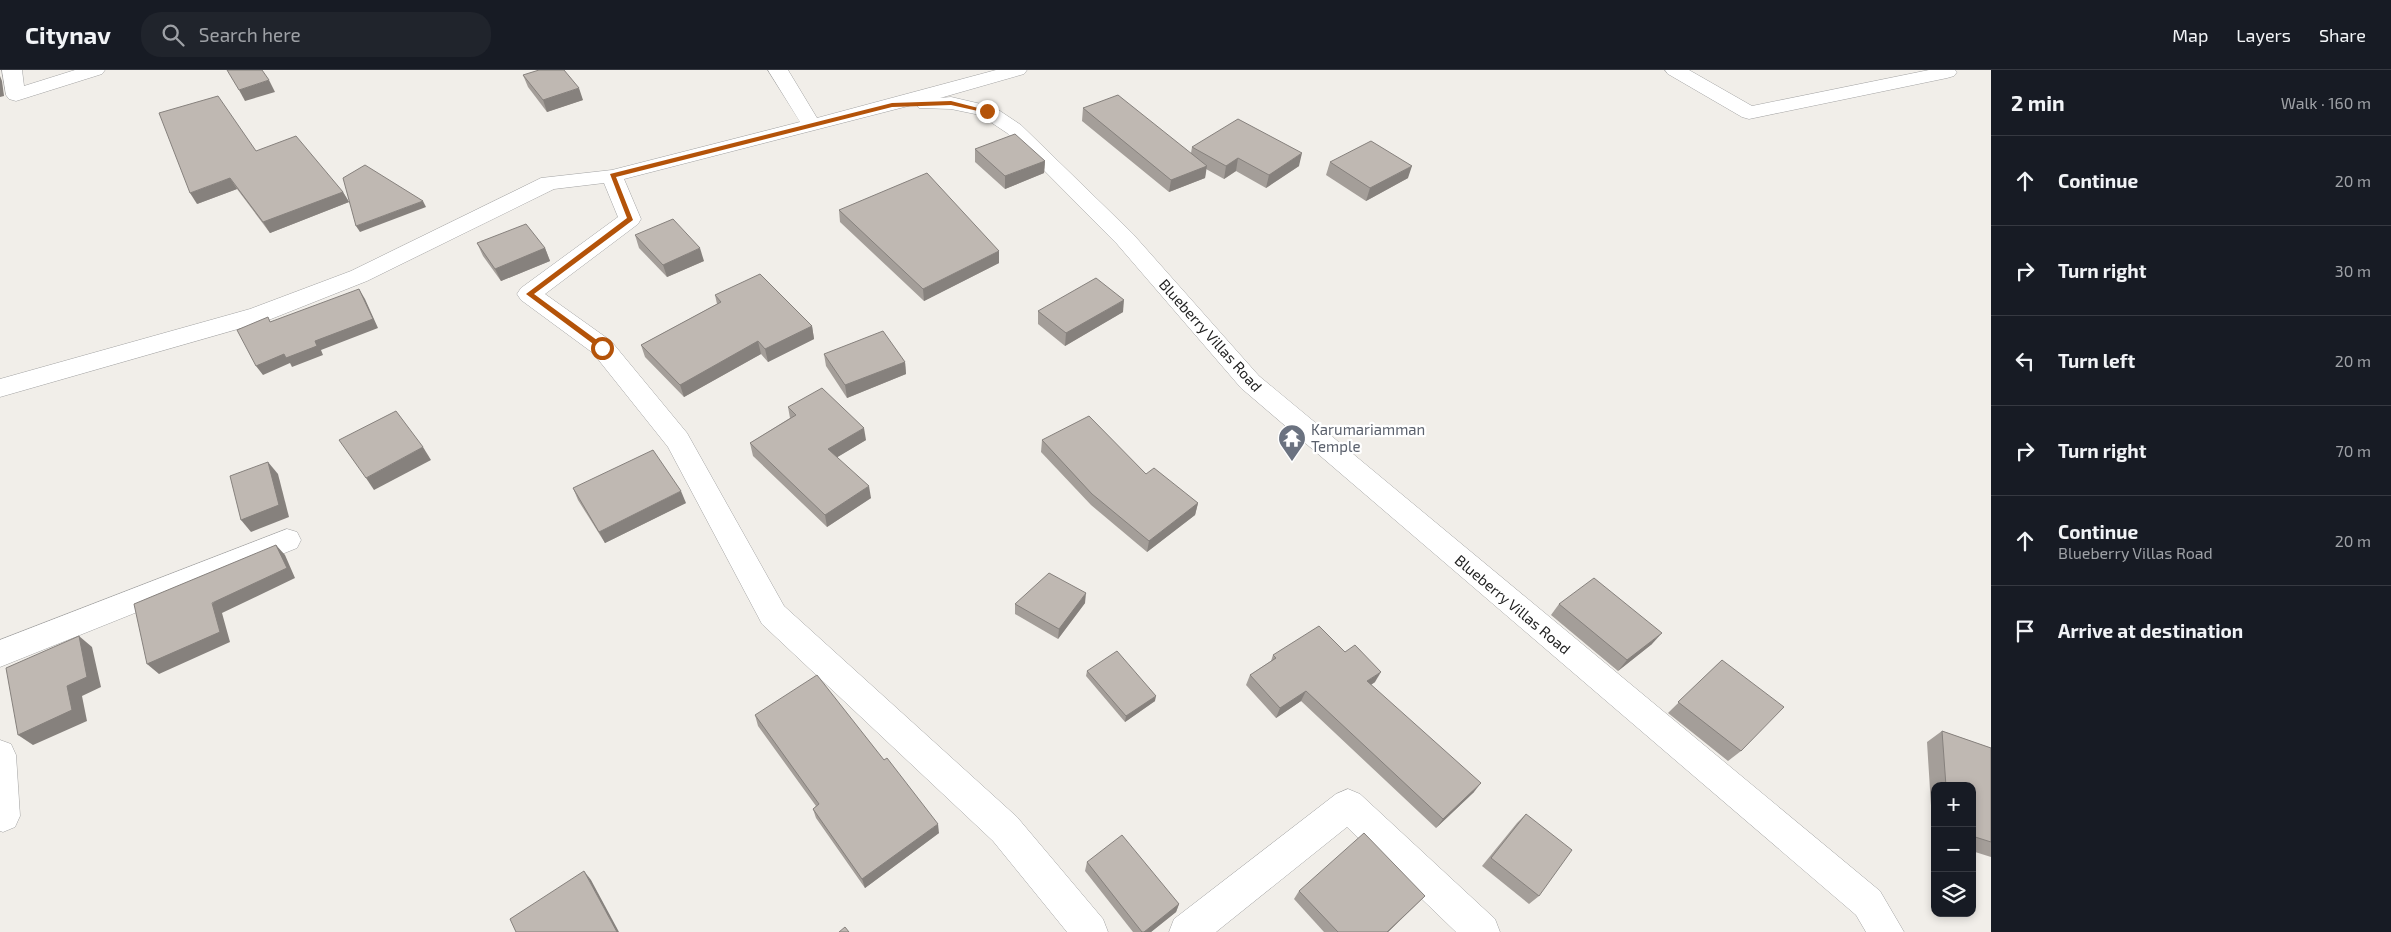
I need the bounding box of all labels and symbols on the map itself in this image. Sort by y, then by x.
route end [976,100,999,123]
street label: Blueberry Villas Road [1156,275,1266,395]
route start [591,337,614,360]
place label: Karumariamman Temple [1311,420,1425,455]
temple icon: Karumariamman Temple [1277,423,1307,462]
street label: Blueberry Villas Road [1452,550,1574,658]

